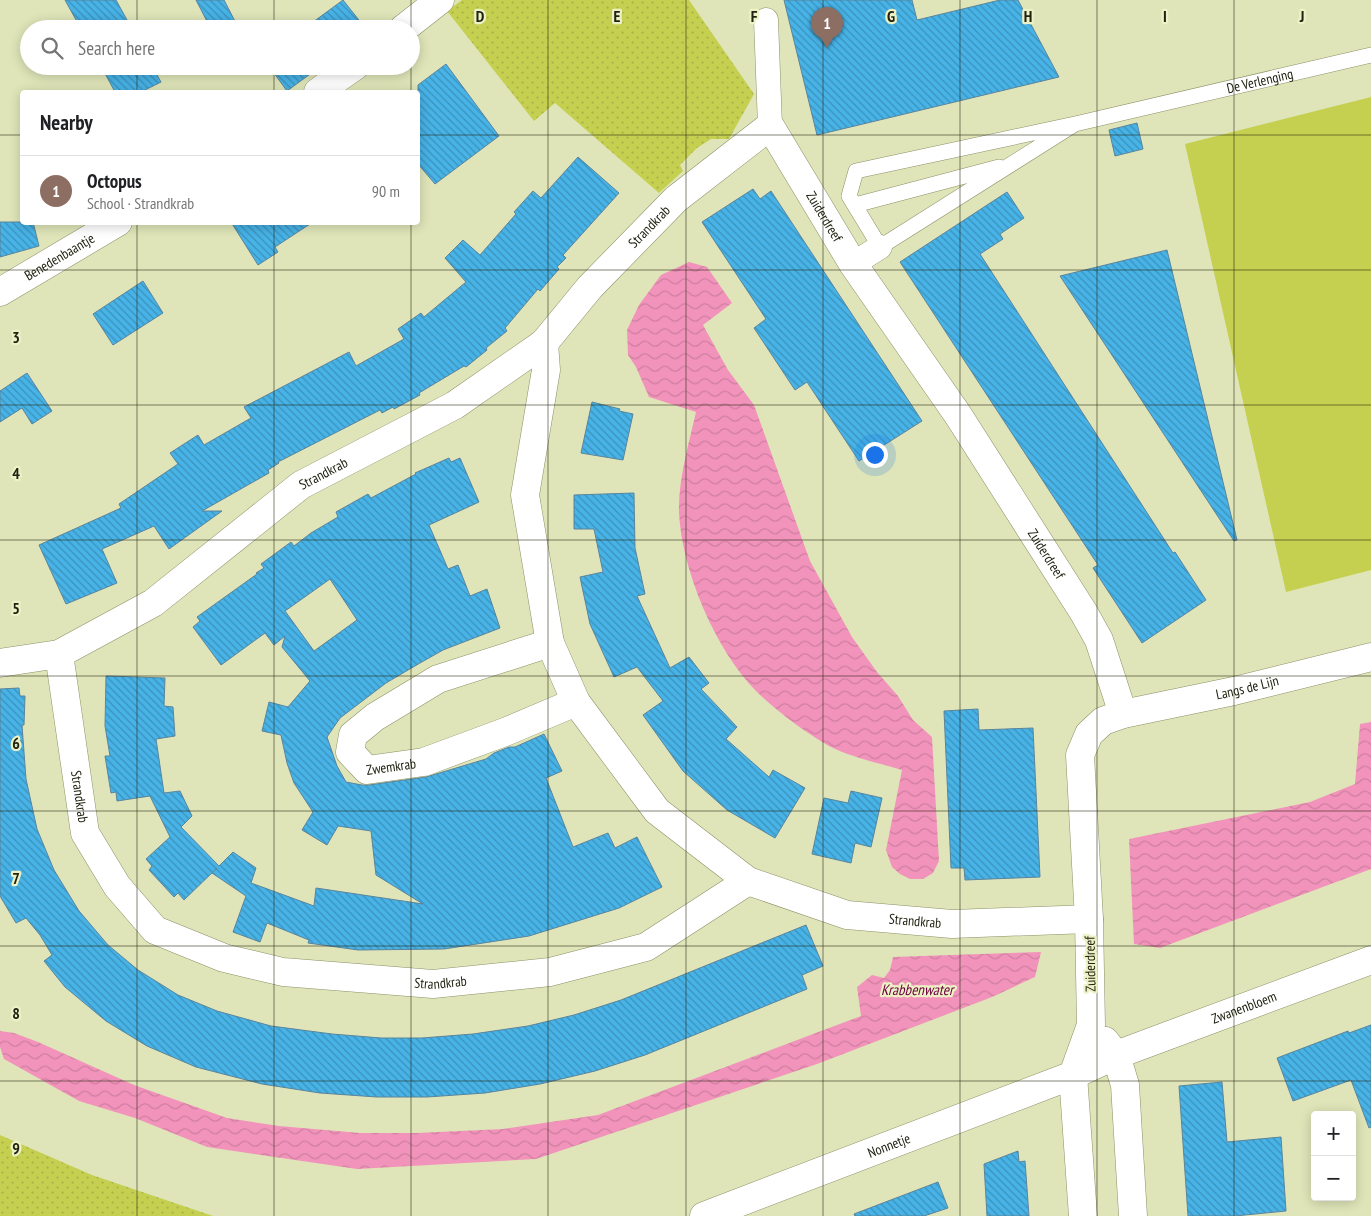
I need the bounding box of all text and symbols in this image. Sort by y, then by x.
text: D [476,6,485,26]
text: E [614,6,621,26]
text: F [751,6,758,26]
text: G [887,6,895,26]
text: H [1024,6,1032,26]
text: I [1163,6,1167,26]
text: J [1299,6,1304,26]
pin: 1 [811,7,843,48]
search box [20,20,420,75]
icon: search [38,34,66,62]
text: Search here [78,36,155,60]
street label: De Verlenging [1225,64,1295,97]
text: Nearby [40,109,93,136]
text: Octopus [87,169,142,193]
text: 1 [52,181,60,201]
text: 90 m [372,181,400,201]
street label: Zuiderdreef [802,188,847,245]
text: School · Strandkrab [87,193,194,213]
street label: Strandkrab [624,201,674,252]
street label: Benedenbaantje [21,229,98,285]
text: 3 [12,327,20,347]
your location [862,442,888,468]
street label: Strandkrab [296,453,351,494]
text: 4 [12,463,20,483]
street label: Zuiderdreef [1024,526,1069,583]
text: 5 [12,598,20,618]
street label: Langs de Lijn [1214,671,1281,704]
text: 6 [12,733,20,753]
street label: Zwemkrab [365,754,417,779]
street label: Strandkrab [67,769,92,824]
text: 7 [12,868,20,888]
street label: Strandkrab [888,910,942,932]
street label: Zuiderdreef [1081,936,1099,992]
street label: Strandkrab [414,972,467,993]
water label: Krabbenwater [881,980,955,999]
street label: Zwanenbloem [1209,987,1279,1028]
text: 8 [12,1003,20,1023]
map controls [1311,1111,1356,1201]
button: + [1311,1111,1356,1156]
street label: Nonnetje [865,1129,913,1162]
text: 9 [12,1138,20,1158]
button: − [1311,1156,1356,1201]

